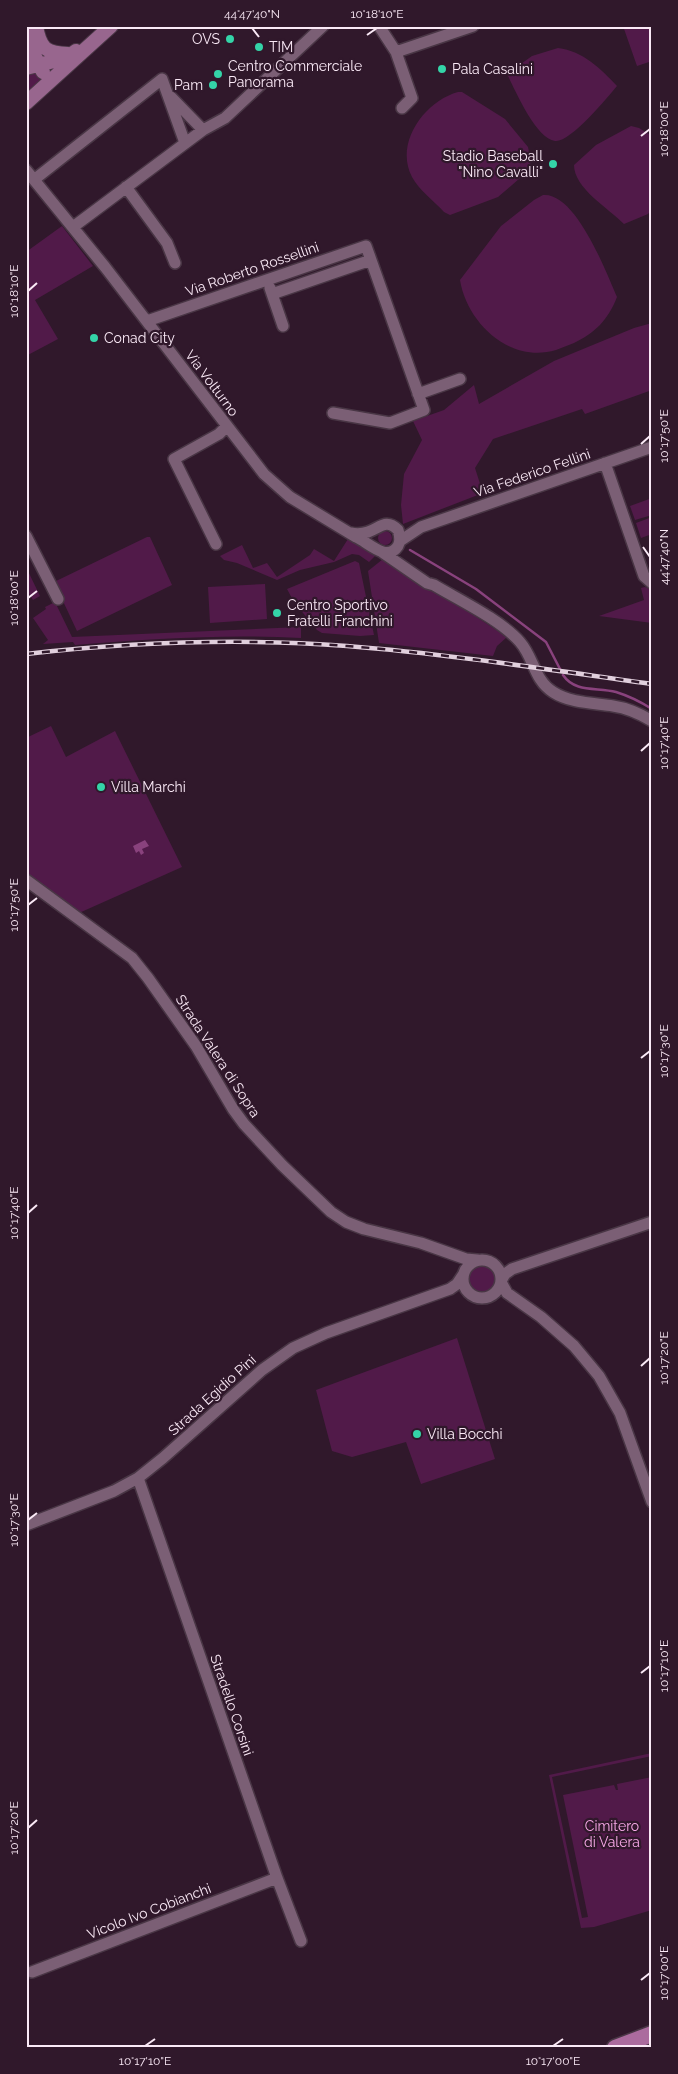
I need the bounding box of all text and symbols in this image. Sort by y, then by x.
text: 44°47'40"N [224,7,280,21]
text: 10°18'10"E [350,7,404,21]
place label: OVS [192,31,220,47]
marker: OVS [224,33,236,45]
place label: TIM [269,39,293,55]
marker: TIM [253,41,265,53]
place label: Centro Commerciale Panorama [228,58,362,90]
place label: Pala Casalini [452,61,533,77]
marker: Pala Casalini [436,63,448,75]
marker: Centro Commerciale Panorama [212,68,224,80]
place label: Pam [174,77,203,93]
marker: Pam [207,79,219,91]
text: 10°18'00"E [657,101,671,157]
place label: Stadio Baseball "Nino Cavalli" [443,148,543,180]
marker: Stadio Baseball "Nino Cavalli" [547,158,559,170]
street label: Via Roberto Rossellini [183,239,321,299]
text: 10°18'10"E [7,264,21,318]
place label: Conad City [104,330,175,346]
marker: Conad City [88,332,100,344]
street label: Via Volturno [182,347,242,419]
text: 10°17'50"E [657,409,671,463]
street label: Via Federico Fellini [472,446,592,500]
text: 44°47'40"N [657,529,671,585]
text: 10°18'00"E [7,570,21,626]
place label: Centro Sportivo Fratelli Franchini [287,597,393,629]
marker: Centro Sportivo Fratelli Franchini [271,607,283,619]
text: 10°17'40"E [657,716,671,770]
place label: Villa Marchi [111,779,186,795]
marker: Villa Marchi [95,781,107,793]
text: 10°17'50"E [7,878,21,932]
street label: Strada Valera di Sopra [172,992,264,1120]
text: 10°17'30"E [657,1024,671,1078]
text: 10°17'40"E [7,1186,21,1240]
text: 10°17'20"E [657,1331,671,1385]
street label: Strada Egidio Pini [165,1352,259,1438]
place label: Villa Bocchi [427,1426,503,1442]
marker: Villa Bocchi [411,1428,423,1440]
text: 10°17'30"E [7,1493,21,1547]
text: 10°17'10"E [657,1640,671,1692]
street label: Stradello Corsini [207,1652,257,1758]
text: 10°17'20"E [7,1801,21,1855]
park label: Cimitero di Valera [584,1818,640,1850]
street label: Vicolo Ivo Cobianchi [85,1880,213,1942]
text: 10°17'00"E [657,1946,671,2000]
text: 10°17'10"E [119,2054,171,2068]
text: 10°17'00"E [526,2054,580,2068]

